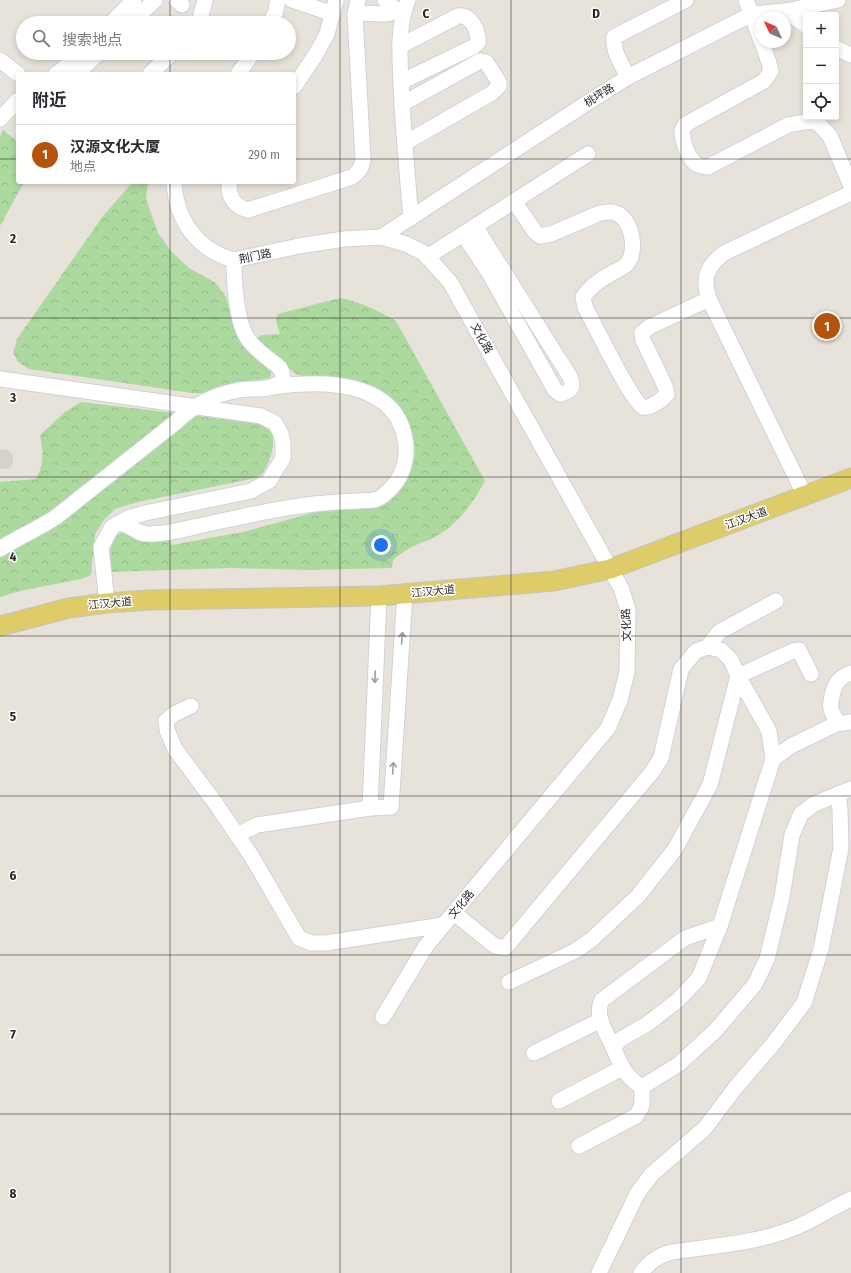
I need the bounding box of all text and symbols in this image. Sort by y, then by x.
text: C [423,6,430,21]
text: D [592,6,600,21]
north arrow [755,12,791,48]
map controls [803,12,839,120]
button: + [803,12,839,48]
search box [16,16,296,60]
icon: search [30,27,52,49]
text: 搜索地点 [62,31,122,49]
button: − [803,48,839,84]
street label: 桃坪路 [582,81,617,110]
button: locate [803,84,839,120]
text: 附近 [32,90,66,111]
text: 汉源文化大厦 [70,138,160,156]
text: 1 [42,147,48,162]
text: 290 m [248,147,280,162]
text: 地点 [70,159,96,174]
text: 2 [9,231,16,246]
street label: 荆门路 [238,247,273,266]
pin: 1 [814,311,840,341]
street label: 文化路 [468,321,495,356]
text: 3 [9,390,16,405]
street label: 江汉大道 [723,505,769,532]
your location [371,535,391,555]
text: 4 [10,549,17,564]
street label: 江汉大道 [411,583,456,600]
street label: 江汉大道 [88,595,133,612]
street label: 文化路 [619,608,634,642]
one-way arrow [398,632,405,645]
one-way arrow [372,670,379,683]
text: 5 [10,709,16,724]
one-way arrow [390,762,397,775]
text: 6 [10,868,17,883]
street label: 文化路 [446,888,477,921]
text: 7 [10,1027,16,1042]
text: 8 [10,1186,17,1201]

